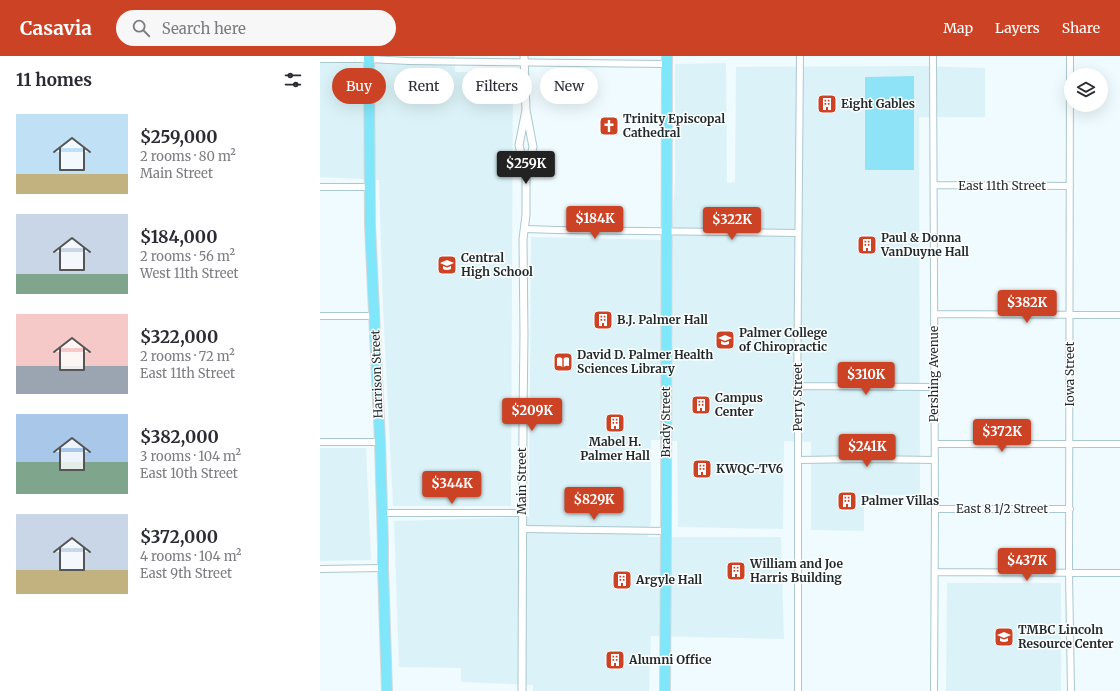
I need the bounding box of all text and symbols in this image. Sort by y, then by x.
search box [116,10,396,46]
text: Casavia [20,16,92,40]
icon: search [130,17,152,39]
text: Search here [162,19,246,38]
text: Map [943,19,973,37]
text: Layers [995,19,1040,37]
text: Share [1062,19,1100,37]
chip: Buy [332,68,386,104]
chip: Rent [394,68,454,104]
chip: Filters [462,68,532,104]
chip: New [540,68,598,104]
map controls [1064,68,1108,112]
button: layers [1064,68,1108,112]
text: 11 homes [16,69,92,91]
icon: filters [282,69,304,91]
building icon: Eight Gables [816,93,838,115]
place label: Eight Gables [841,96,915,111]
place label: Trinity Episcopal Cathedral [623,111,725,140]
church icon: Trinity Episcopal Cathedral [598,115,620,137]
text: $259,000 [140,126,218,148]
icon: home [48,130,96,178]
text: 2 rooms · 80 m² [140,148,236,165]
pin: $259K [498,151,554,185]
text: $259K [506,155,546,172]
text: Main Street [140,165,213,182]
street label: East 11th Street [958,178,1046,193]
pin: $184K [567,206,623,240]
pin: $322K [704,207,760,241]
text: $184K [575,210,615,227]
text: $322K [712,211,752,228]
text: $184,000 [140,226,217,248]
icon: home [48,230,96,278]
place label: Paul & Donna VanDuyne Hall [880,230,969,259]
building icon: Paul & Donna VanDuyne Hall [856,234,878,256]
text: 2 rooms · 56 m² [140,248,235,265]
place label: Central High School [461,250,533,279]
school or university icon: Central High School [436,254,458,276]
text: West 11th Street [140,265,239,282]
pin: $382K [999,290,1055,324]
text: $382K [1007,294,1047,311]
building icon: B.J. Palmer Hall [592,309,614,331]
place label: B.J. Palmer Hall [617,312,708,327]
place label: Palmer College of Chiropractic [739,325,828,354]
text: $322,000 [140,326,218,348]
street label: Pershing Avenue [926,326,941,422]
street label: Harrison Street [367,329,386,419]
school or university icon: Palmer College of Chiropractic [714,329,736,351]
icon: home [48,330,96,378]
street label: Iowa Street [1062,341,1077,406]
place label: David D. Palmer Health Sciences Library [577,347,713,376]
text: 2 rooms · 72 m² [140,348,235,365]
library icon: David D. Palmer Health Sciences Library [552,351,574,373]
street label: Perry Street [790,362,805,431]
pin: $310K [838,362,894,396]
text: East 11th Street [140,365,235,382]
text: $310K [847,366,885,383]
street label: Brady Street [658,386,673,458]
place label: Campus Center [715,390,763,419]
building icon: Campus Center [690,394,712,416]
pin: $209K [504,398,560,432]
text: $209K [511,402,553,419]
building icon: Mabel H. Palmer Hall [604,412,626,434]
pin: $372K [974,419,1030,453]
text: $372K [982,423,1022,440]
text: $382,000 [140,426,219,448]
icon: home [48,430,96,478]
place label: Mabel H. Palmer Hall [580,434,650,463]
pin: $241K [839,434,895,468]
text: $241K [848,438,886,455]
street label: Main Street [514,447,529,515]
text: 3 rooms · 104 m² [140,448,241,465]
building icon: KWQC-TV6 [691,458,713,480]
place label: KWQC-TV6 [716,461,783,476]
text: East 10th Street [140,465,238,482]
pin: $344K [424,471,480,505]
text: $344K [431,475,473,492]
pin: $829K [566,487,622,521]
building icon: Palmer Villas [836,490,858,512]
text: $829K [573,491,615,508]
place label: Palmer Villas [861,493,939,508]
street label: East 8 1/2 Street [956,501,1048,516]
text: $372,000 [140,526,218,548]
icon: home [48,530,96,578]
text: 4 rooms · 104 m² [140,548,241,565]
pin: $437K [999,548,1055,582]
text: $437K [1007,552,1047,569]
place label: William and Joe Harris Building [749,556,844,585]
building icon: William and Joe Harris Building [725,560,747,582]
text: East 9th Street [140,565,232,582]
building icon: Argyle Hall [611,569,633,591]
place label: Argyle Hall [635,572,702,587]
place label: TMBC Lincoln Resource Center [1018,622,1114,651]
school or university icon: TMBC Lincoln Resource Center [993,626,1015,648]
building icon: Alumni Office [604,649,626,671]
place label: Alumni Office [628,652,712,667]

